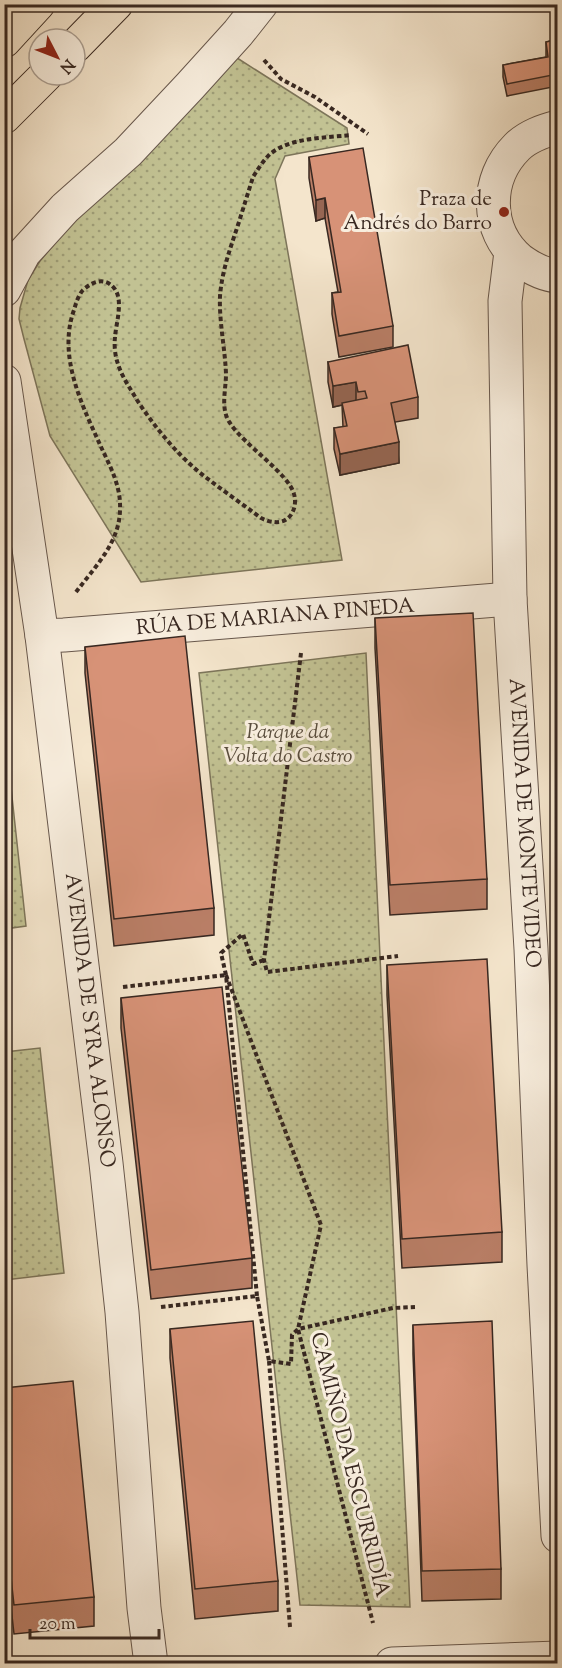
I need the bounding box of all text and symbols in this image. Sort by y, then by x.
north arrow [27,27,87,87]
text: N [53,53,79,78]
place label: Praza de Andrés do Barro [343,185,492,239]
marker: Praza de Andrés do Barro [497,205,511,219]
street label: RÚA DE MARIANA PINEDA [135,592,416,644]
street label: AVENIDA DE MONTEVIDEO [500,677,547,969]
park label: Parque da Volta do Castro [224,718,352,772]
street label: AVENIDA DE SYRA ALONSO [56,871,121,1169]
street label: CAMIÑO DA ESCURRIDÍA [301,1329,397,1601]
scale bar [30,1602,159,1640]
text: 20 m [39,1612,76,1638]

